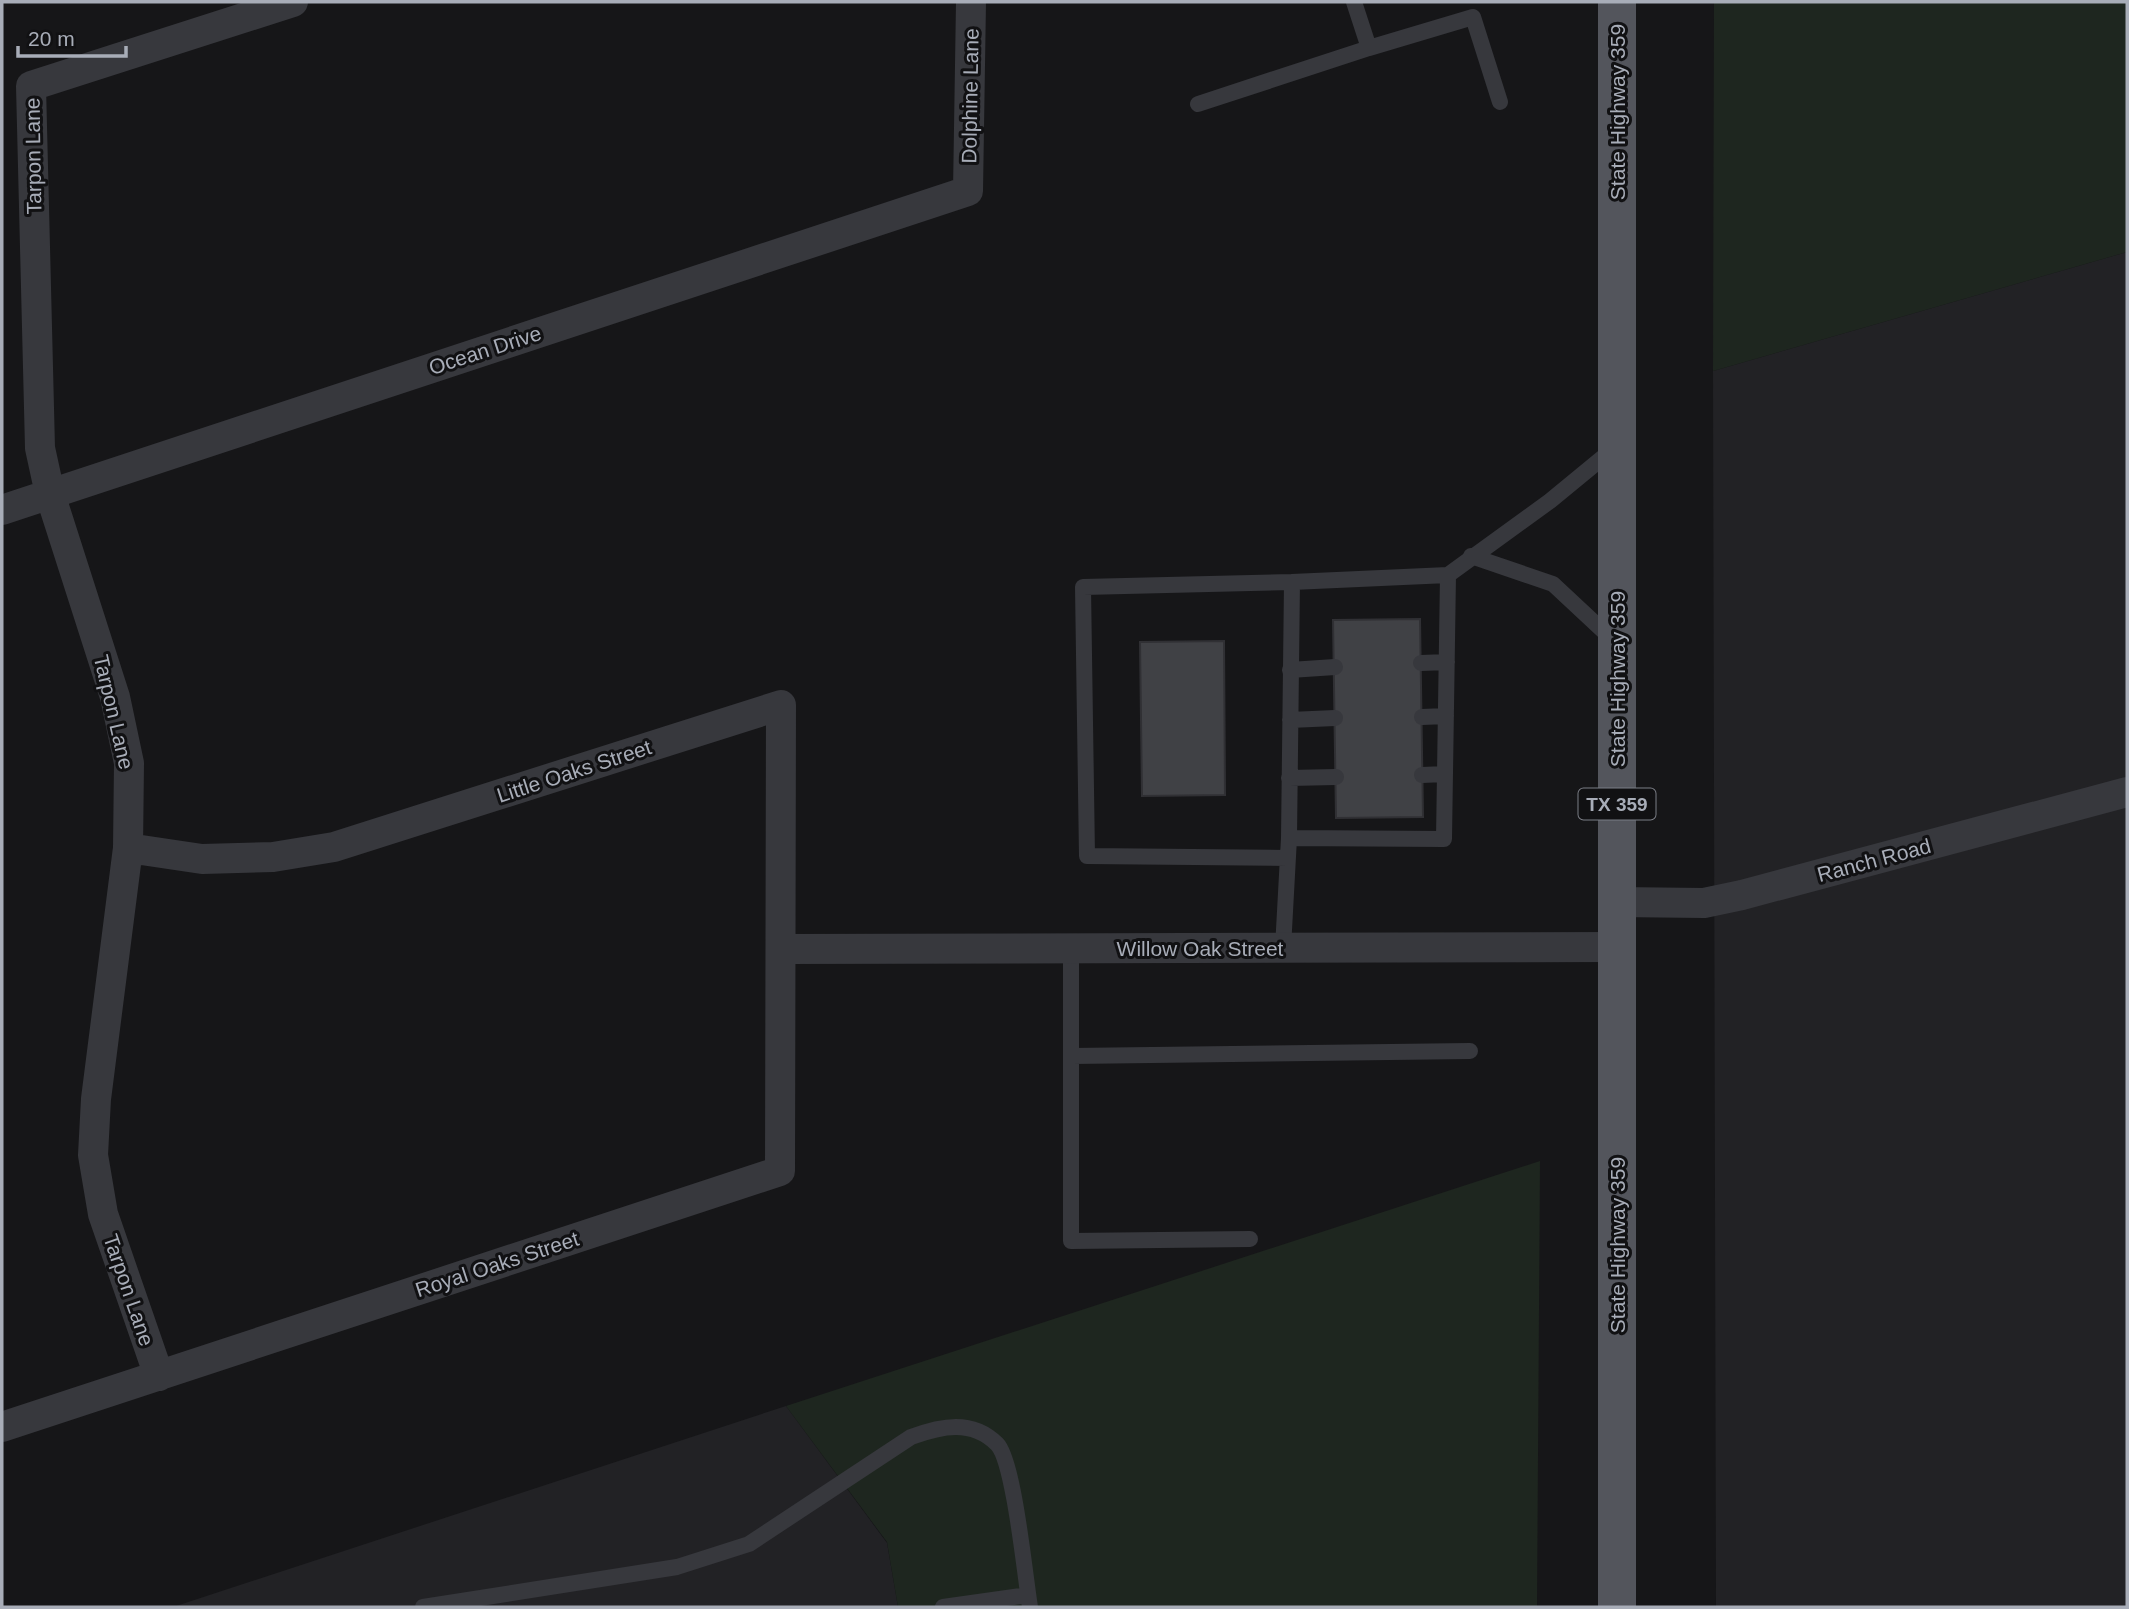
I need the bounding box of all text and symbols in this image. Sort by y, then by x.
scale bar [18,14,126,58]
street label: State Highway 359 [1606,24,1629,200]
text: 20 m [28,27,75,50]
street label: Dolphine Lane [957,28,983,164]
street label: Tarpon Lane [20,97,46,215]
street label: Ocean Drive [426,321,544,379]
street label: State Highway 359 [1606,591,1629,767]
street label: Tarpon Lane [90,653,138,771]
street label: Little Oaks Street [494,735,654,807]
road number: TX 359 [1578,789,1656,820]
street label: Ranch Road [1815,834,1933,886]
street label: Willow Oak Street [1117,937,1284,960]
street label: State Highway 359 [1606,1157,1629,1333]
street label: Royal Oaks Street [412,1227,582,1301]
street label: Tarpon Lane [99,1231,159,1349]

